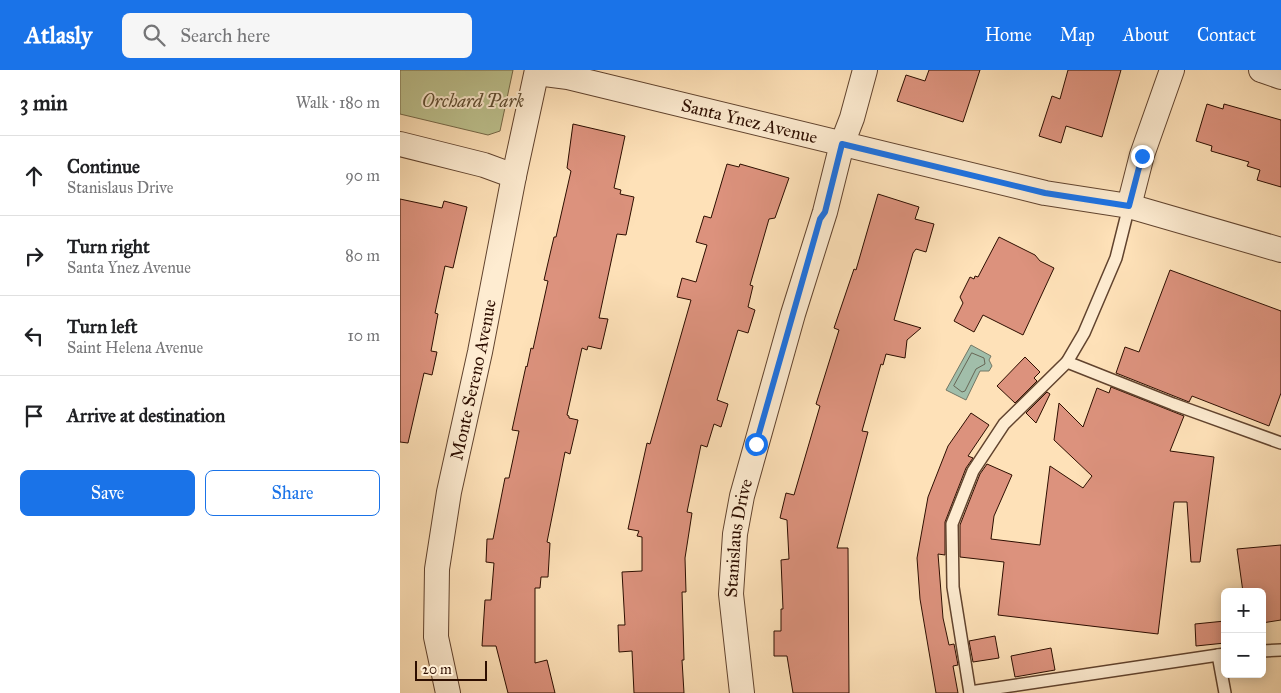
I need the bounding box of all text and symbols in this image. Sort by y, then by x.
search box [122,13,472,58]
text: Atlasly [25,20,92,50]
icon: search [140,21,168,49]
text: Search here [180,24,270,47]
text: Home [985,24,1032,46]
text: Map [1060,24,1095,46]
text: About [1123,24,1169,46]
text: Contact [1197,24,1256,46]
text: 3 min [20,90,68,116]
park label: Orchard Park [422,90,524,112]
text: Walk · 180 m [296,93,380,112]
street label: Santa Ynez Avenue [679,94,820,148]
route end [1131,145,1154,168]
text: Continue [67,155,140,178]
icon: ahead [20,162,48,190]
text: 90 m [345,166,380,185]
text: Stanislaus Drive [67,178,173,197]
text: Turn right [67,235,150,258]
icon: right [20,242,48,270]
text: 80 m [345,246,380,265]
text: Santa Ynez Avenue [67,258,191,277]
street label: Monte Sereno Avenue [445,298,501,462]
text: Turn left [67,315,137,338]
icon: left [20,322,48,350]
text: 10 m [348,326,380,345]
text: Saint Helena Avenue [67,338,203,357]
icon: arrive [20,402,48,430]
text: Arrive at destination [67,404,225,427]
route start [745,433,768,456]
button: Save [20,470,195,516]
button: Share [205,470,380,516]
street label: Stanislaus Drive [720,476,757,598]
map controls [1221,588,1266,678]
button: + [1221,588,1266,633]
button: − [1221,633,1266,678]
scale bar [415,658,488,681]
text: 20 m [422,661,452,678]

